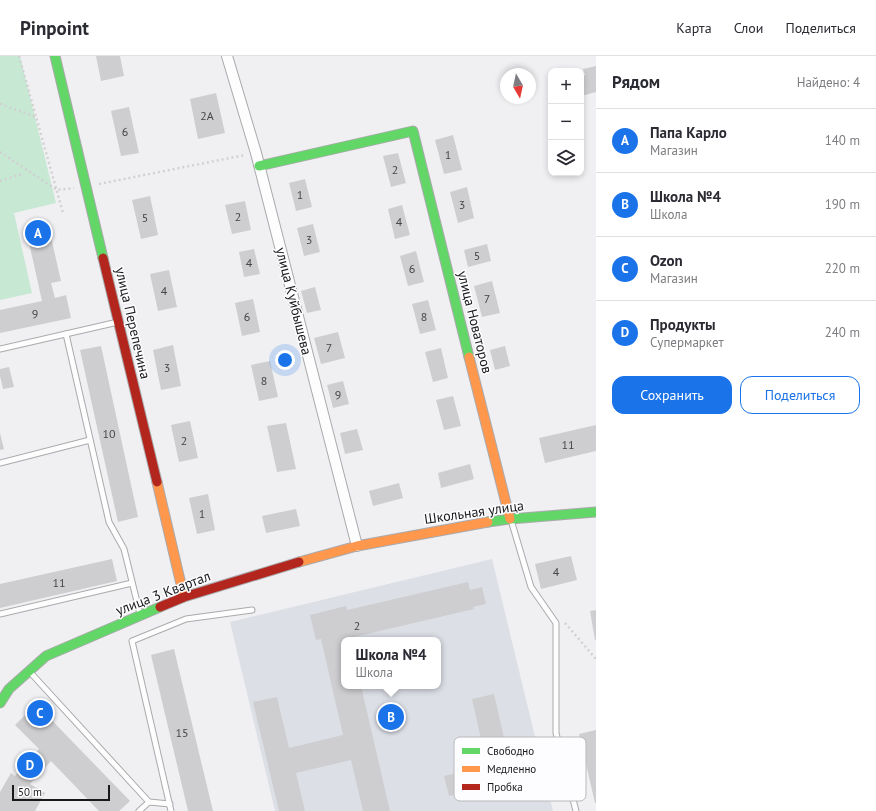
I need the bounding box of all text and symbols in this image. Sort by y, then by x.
text: Pinpoint [20,16,89,40]
text: Карта [676,19,712,37]
text: Слои [734,19,763,37]
text: Поделиться [785,19,856,37]
north arrow [500,68,536,104]
map controls [548,68,584,176]
button: + [548,68,584,104]
text: Рядом [612,71,660,93]
text: Найдено: 4 [797,74,860,91]
button: − [548,104,584,140]
house number: 2А [200,108,214,123]
text: Папа Карло [650,123,727,142]
house number: 6 [122,124,128,139]
text: A [621,132,629,149]
text: 140 m [825,132,860,149]
button: layers [548,140,584,176]
text: Магазин [650,142,698,159]
house number: 1 [445,147,451,162]
house number: 2 [392,162,398,177]
house number: 1 [297,187,303,202]
text: Школа №4 [650,187,721,206]
text: B [621,196,629,213]
text: 190 m [825,196,860,213]
house number: 3 [459,197,465,212]
text: Школа [650,206,687,223]
house number: 2 [235,209,241,224]
house number: 5 [142,210,148,225]
house number: 4 [396,214,403,229]
pin: A [25,218,51,248]
house number: 3 [306,232,312,247]
street label: улица Куйбышева [272,245,316,357]
house number: 5 [474,248,480,263]
text: Ozon [650,251,683,270]
house number: 4 [246,255,253,270]
text: C [621,260,629,277]
text: 220 m [825,260,860,277]
house number: 6 [409,261,415,276]
street label: улица Перепечина [111,265,155,381]
street label: улица Новаторов [454,269,496,375]
text: Магазин [650,270,698,287]
house number: 4 [161,283,168,298]
house number: 7 [484,291,490,306]
house number: 9 [32,306,38,321]
house number: 6 [244,309,250,324]
house number: 8 [421,309,427,324]
text: Продукты [650,315,716,334]
text: D [621,324,629,341]
text: 240 m [825,324,860,341]
text: Супермаркет [650,334,724,351]
house number: 7 [326,340,332,355]
your location [275,350,295,370]
house number: 3 [164,360,170,375]
house number: 8 [261,373,267,388]
button: Сохранить [612,376,732,414]
button: Поделиться [740,376,860,414]
house number: 9 [335,387,341,402]
house number: 10 [102,426,116,441]
house number: 2 [181,433,187,448]
house number: 11 [561,437,575,452]
street label: Школьная улица [423,496,525,528]
house number: 1 [199,506,205,521]
house number: 4 [553,564,560,579]
street label: улица 3 Квартал [113,567,213,619]
house number: 11 [52,575,66,590]
house number: 2 [354,618,360,633]
popup [341,637,441,689]
text: Школа №4 [356,645,426,664]
text: Школа [356,664,393,681]
pin: C [27,698,53,728]
pin: B [378,702,404,732]
house number: 15 [175,725,189,740]
legend [454,737,586,801]
text: Свободно [487,744,534,758]
pin: D [17,750,43,780]
text: Медленно [487,762,536,776]
text: Пробка [487,780,523,794]
scale bar [12,783,110,802]
text: 50 m [18,785,42,799]

